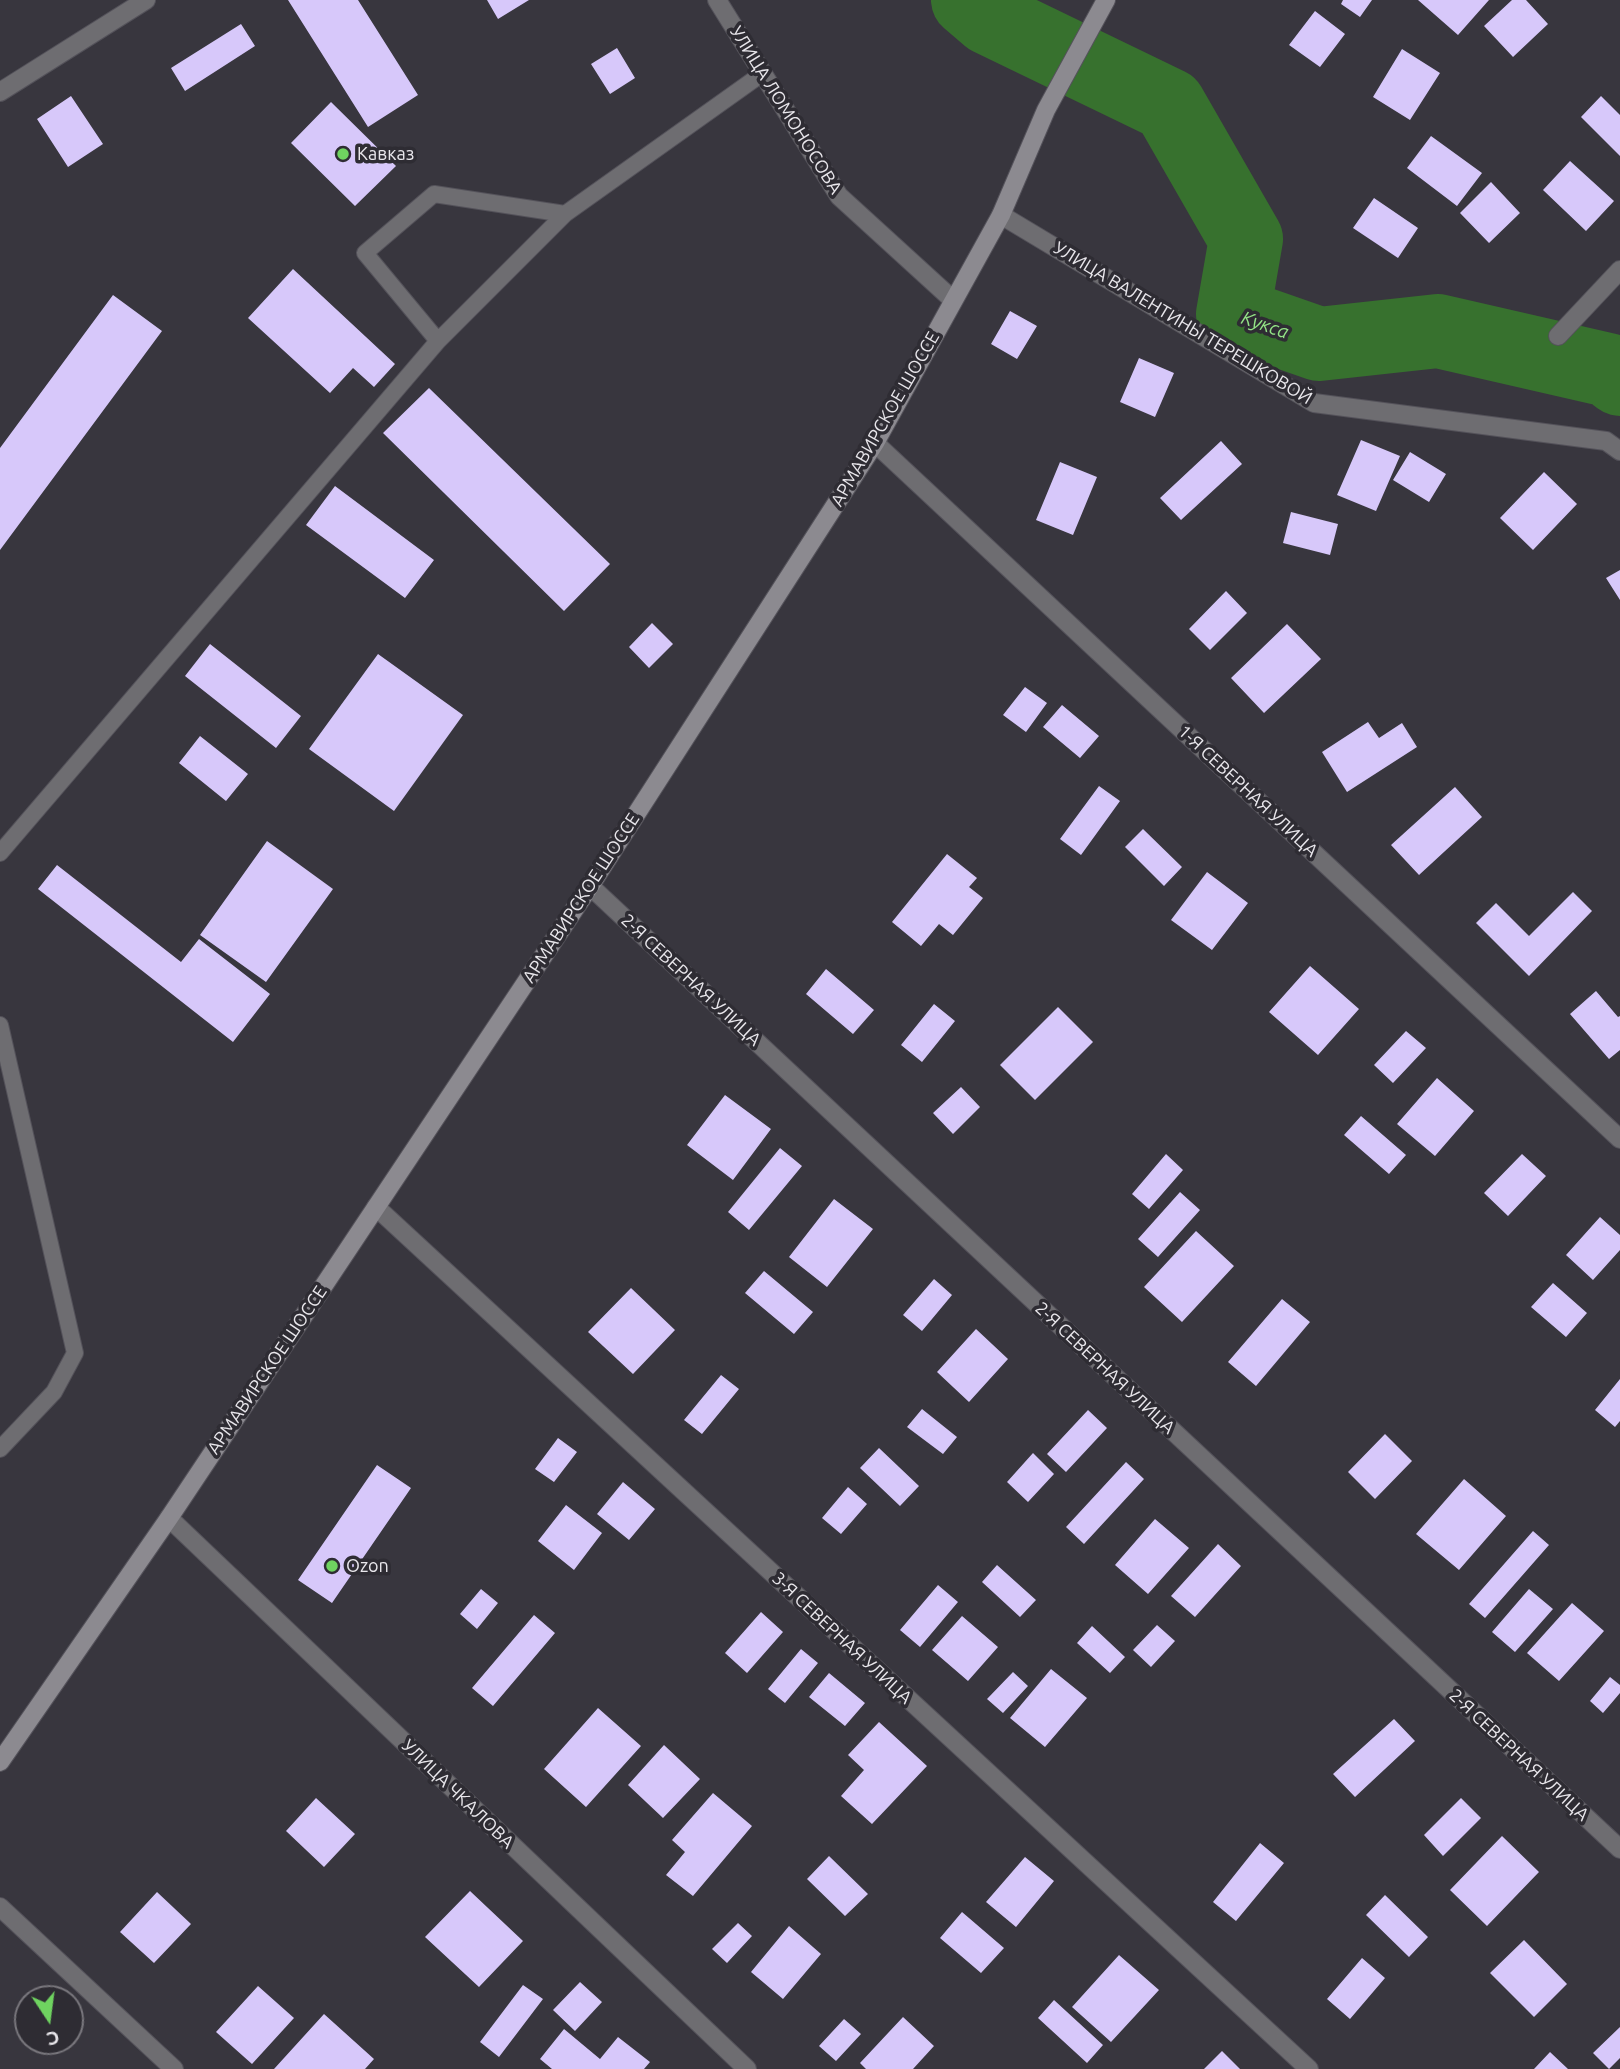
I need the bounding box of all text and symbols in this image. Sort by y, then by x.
street label: УЛИЦА ЛОМОНОСОВА [725,22,847,198]
place label: Кавказ [357,143,414,165]
marker: Кавказ [335,146,351,162]
street label: УЛИЦА ВАЛЕНТИНЫ ТЕРЕШКОВОЙ [1050,237,1316,409]
water label: Кукса [1238,306,1292,344]
street label: АРМАВИРСКОЕ ШОССЕ [826,328,944,510]
street label: 1-Я СЕВЕРНАЯ УЛИЦА [1174,721,1322,861]
street label: АРМАВИРСКОЕ ШОССЕ [518,809,644,987]
street label: 2-Я СЕВЕРНАЯ УЛИЦА [617,910,765,1050]
street label: АРМАВИРСКОЕ ШОССЕ [203,1282,331,1458]
street label: 2-Я СЕВЕРНАЯ УЛИЦА [1031,1298,1179,1438]
place label: Ozon [346,1555,389,1577]
marker: Ozon [324,1558,340,1574]
street label: 3-Я СЕВЕРНАЯ УЛИЦА [768,1568,916,1708]
street label: 2-Я СЕВЕРНАЯ УЛИЦА [1445,1685,1593,1825]
street label: УЛИЦА ЧКАЛОВА [397,1735,519,1853]
north arrow [14,1985,84,2055]
text: С [45,2026,62,2051]

